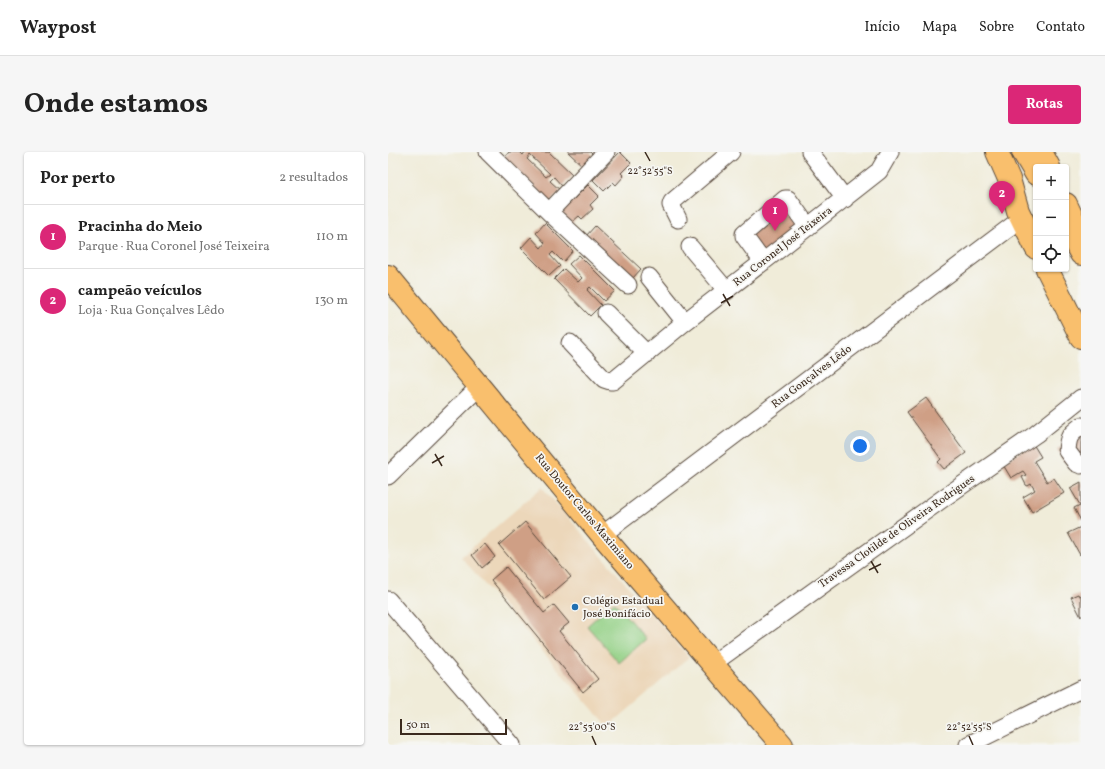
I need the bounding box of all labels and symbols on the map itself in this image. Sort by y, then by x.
text: 22°52'55"S [628,164,672,178]
pin: 2 [989,181,1015,214]
pin: 1 [762,198,788,231]
street label: Rua Coronel José Teixeira [730,203,836,290]
street label: Rua Gonçalves Lêdo [769,342,855,412]
your location [850,436,870,456]
street label: Rua Doutor Carlos Maximiano [531,451,637,573]
street label: Travessa Clotilde de Oliveira Rodrigues [816,472,979,592]
place label: Colégio Estadual José Bonifácio [583,594,663,622]
marker: Colégio Estadual José Bonifácio [570,602,580,612]
scale bar [400,717,507,736]
text: 22°53'00"S [568,720,616,734]
text: 22°52'55"S [947,720,991,734]

